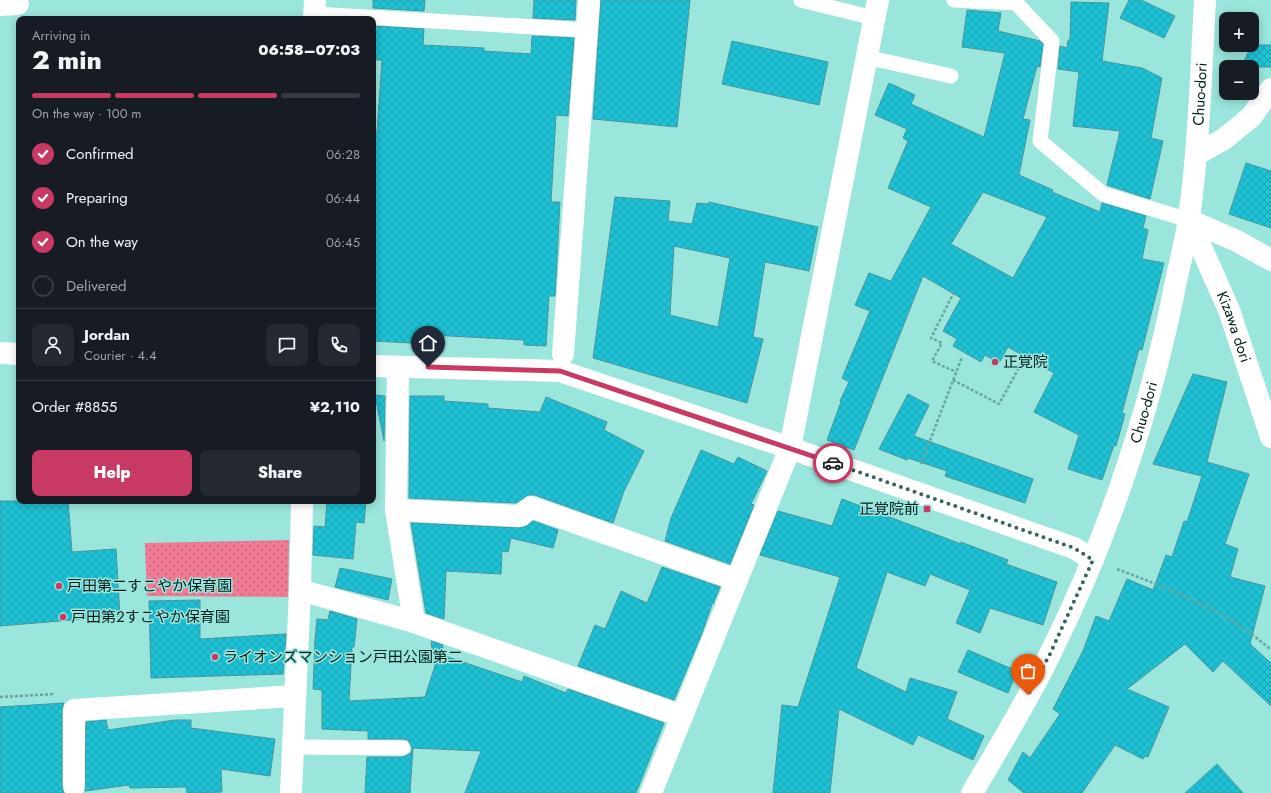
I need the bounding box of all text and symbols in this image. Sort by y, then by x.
map controls [1219,12,1259,100]
button: + [1219,12,1259,52]
text: Arriving in [32,26,90,45]
text: 06:58–07:03 [258,39,360,61]
text: 2 min [32,41,102,79]
button: − [1219,60,1259,100]
street label: Chuo-dori [1187,62,1213,126]
text: On the way · 100 m [32,104,141,123]
icon: check [32,143,54,165]
text: Confirmed [66,143,134,165]
text: 06:28 [326,145,360,164]
icon: check [32,187,54,209]
text: Preparing [66,187,128,209]
text: 06:44 [326,189,360,208]
icon: check [32,231,54,253]
text: On the way [66,231,138,253]
text: 06:45 [326,233,360,252]
text: Delivered [66,275,127,297]
street label: Kizawa dori [1211,288,1257,365]
button: person [32,324,74,366]
text: Jordan [84,324,130,346]
button: chat [266,324,308,366]
button: phone [318,324,360,366]
pin [411,326,445,367]
icon: home [417,332,439,354]
text: Courier · 4.4 [84,346,157,365]
place label: 正覚院 [1003,351,1048,373]
marker: 正覚院 [990,357,1000,367]
street label: Chuo-dori [1124,379,1163,446]
text: Order #8855 [32,396,117,418]
text: ¥2,110 [310,396,360,418]
courier [813,443,853,483]
button: Help [32,450,192,496]
button: Share [200,450,360,496]
icon: car [822,452,844,474]
place label: 正覚院前 [859,498,919,520]
marker: 正覚院前 [922,504,932,514]
place label: 戸田第二すこやか保育園 [67,575,232,597]
marker: 戸田第二すこやか保育園 [54,581,64,591]
place label: 戸田第２すこやか保育園 [71,606,230,628]
marker: 戸田第２すこやか保育園 [58,612,68,622]
place label: ライオンズマンション戸田公園第二 [223,646,463,668]
marker: ライオンズマンション戸田公園第二 [210,652,220,662]
pin [1011,654,1045,695]
icon: bag [1017,660,1039,682]

